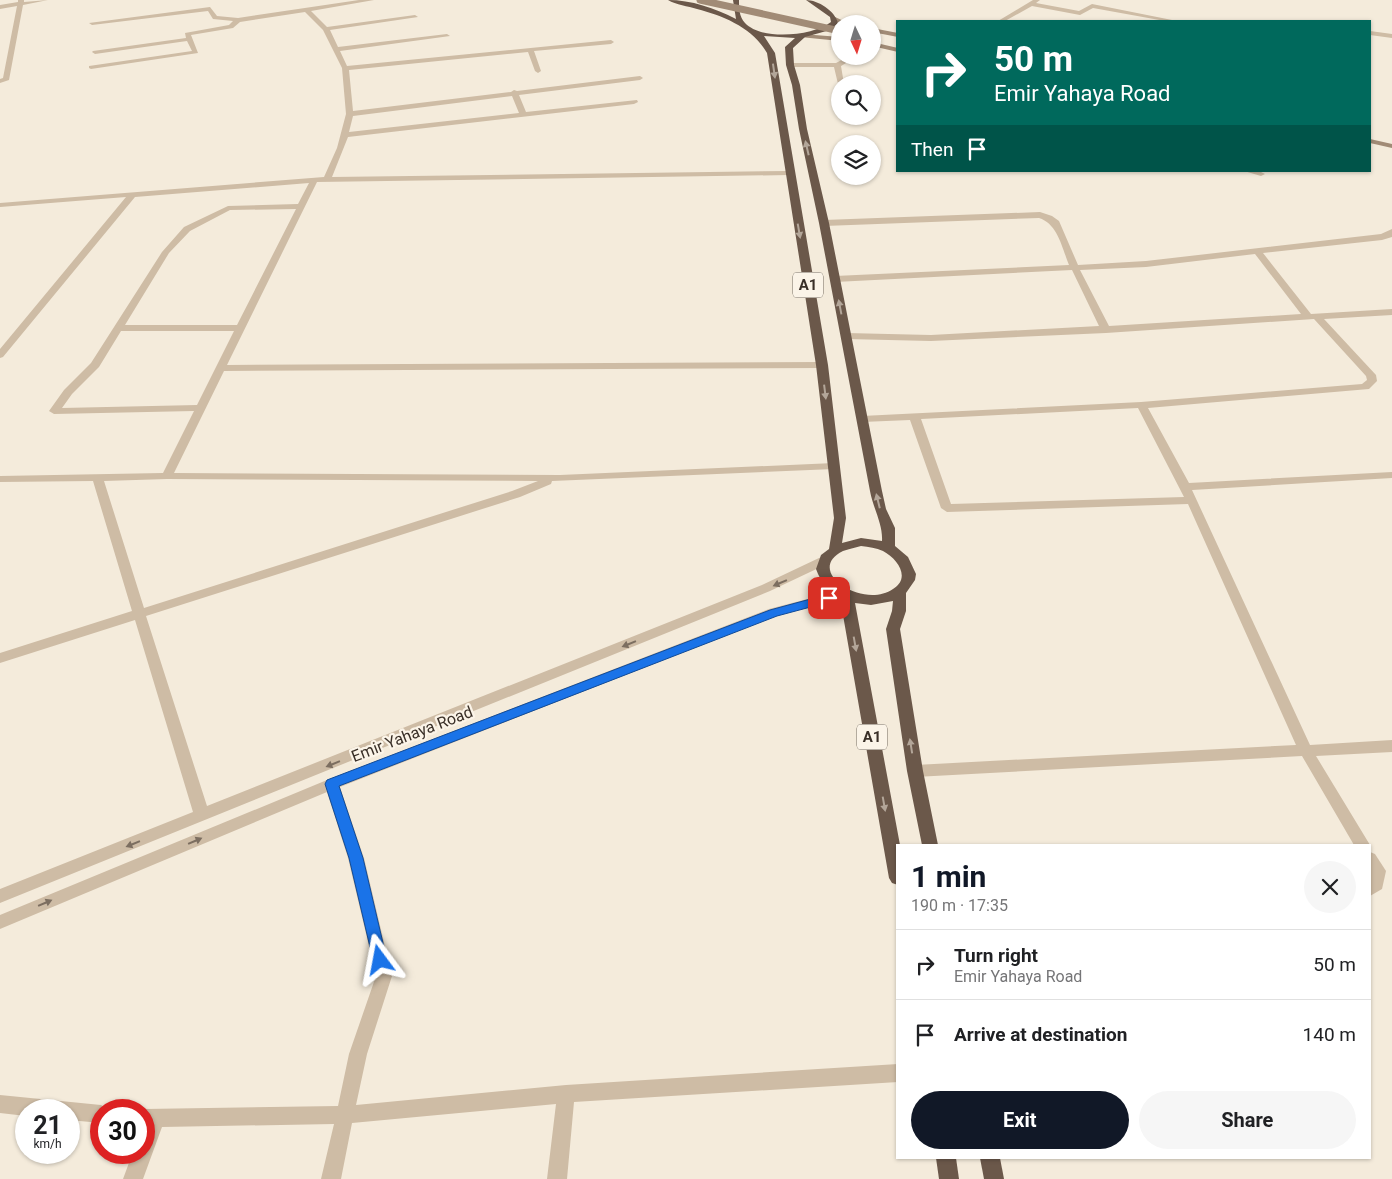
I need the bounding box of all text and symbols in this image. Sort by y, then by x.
north arrow [831,15,881,65]
map controls [831,15,881,185]
text: 50 m [994,39,1073,80]
icon: right [911,40,976,105]
one-way arrow [770,63,778,79]
button: search [831,75,881,125]
text: Emir Yahaya Road [994,81,1171,106]
button: layers [831,135,881,185]
icon: arrive [963,135,991,163]
text: Then [911,138,953,161]
one-way arrow [803,141,811,156]
one-way arrow [796,224,804,240]
road number: A1 [793,272,823,298]
one-way arrow [836,299,844,315]
one-way arrow [821,384,829,400]
one-way arrow [874,494,882,509]
pin [808,577,850,619]
one-way arrow [773,579,787,587]
icon: arrive [815,584,843,612]
one-way arrow [852,637,860,653]
one-way arrow [622,640,636,648]
street label: Emir Yahaya Road [349,702,475,766]
road number: A1 [857,724,887,750]
one-way arrow [907,737,915,753]
one-way arrow [325,760,340,768]
one-way arrow [881,796,889,812]
one-way arrow [188,836,202,844]
one-way arrow [126,840,140,848]
text: 1 min [911,859,986,894]
button: close [1304,861,1356,913]
text: 190 m · 17:35 [911,896,1008,915]
one-way arrow [38,899,52,907]
position arrow [353,933,405,985]
text: Turn right [954,944,1038,967]
icon: right [911,951,939,979]
text: 50 m [1313,953,1356,976]
text: Emir Yahaya Road [954,967,1082,986]
icon: arrive [911,1021,939,1049]
text: Arrive at destination [954,1023,1127,1046]
text: 140 m [1303,1023,1356,1046]
button: Exit [911,1091,1129,1149]
button: Share [1139,1091,1356,1149]
speed limit sign: 30 [90,1099,155,1164]
text: 21 [33,1111,62,1140]
text: km/h [33,1137,62,1151]

